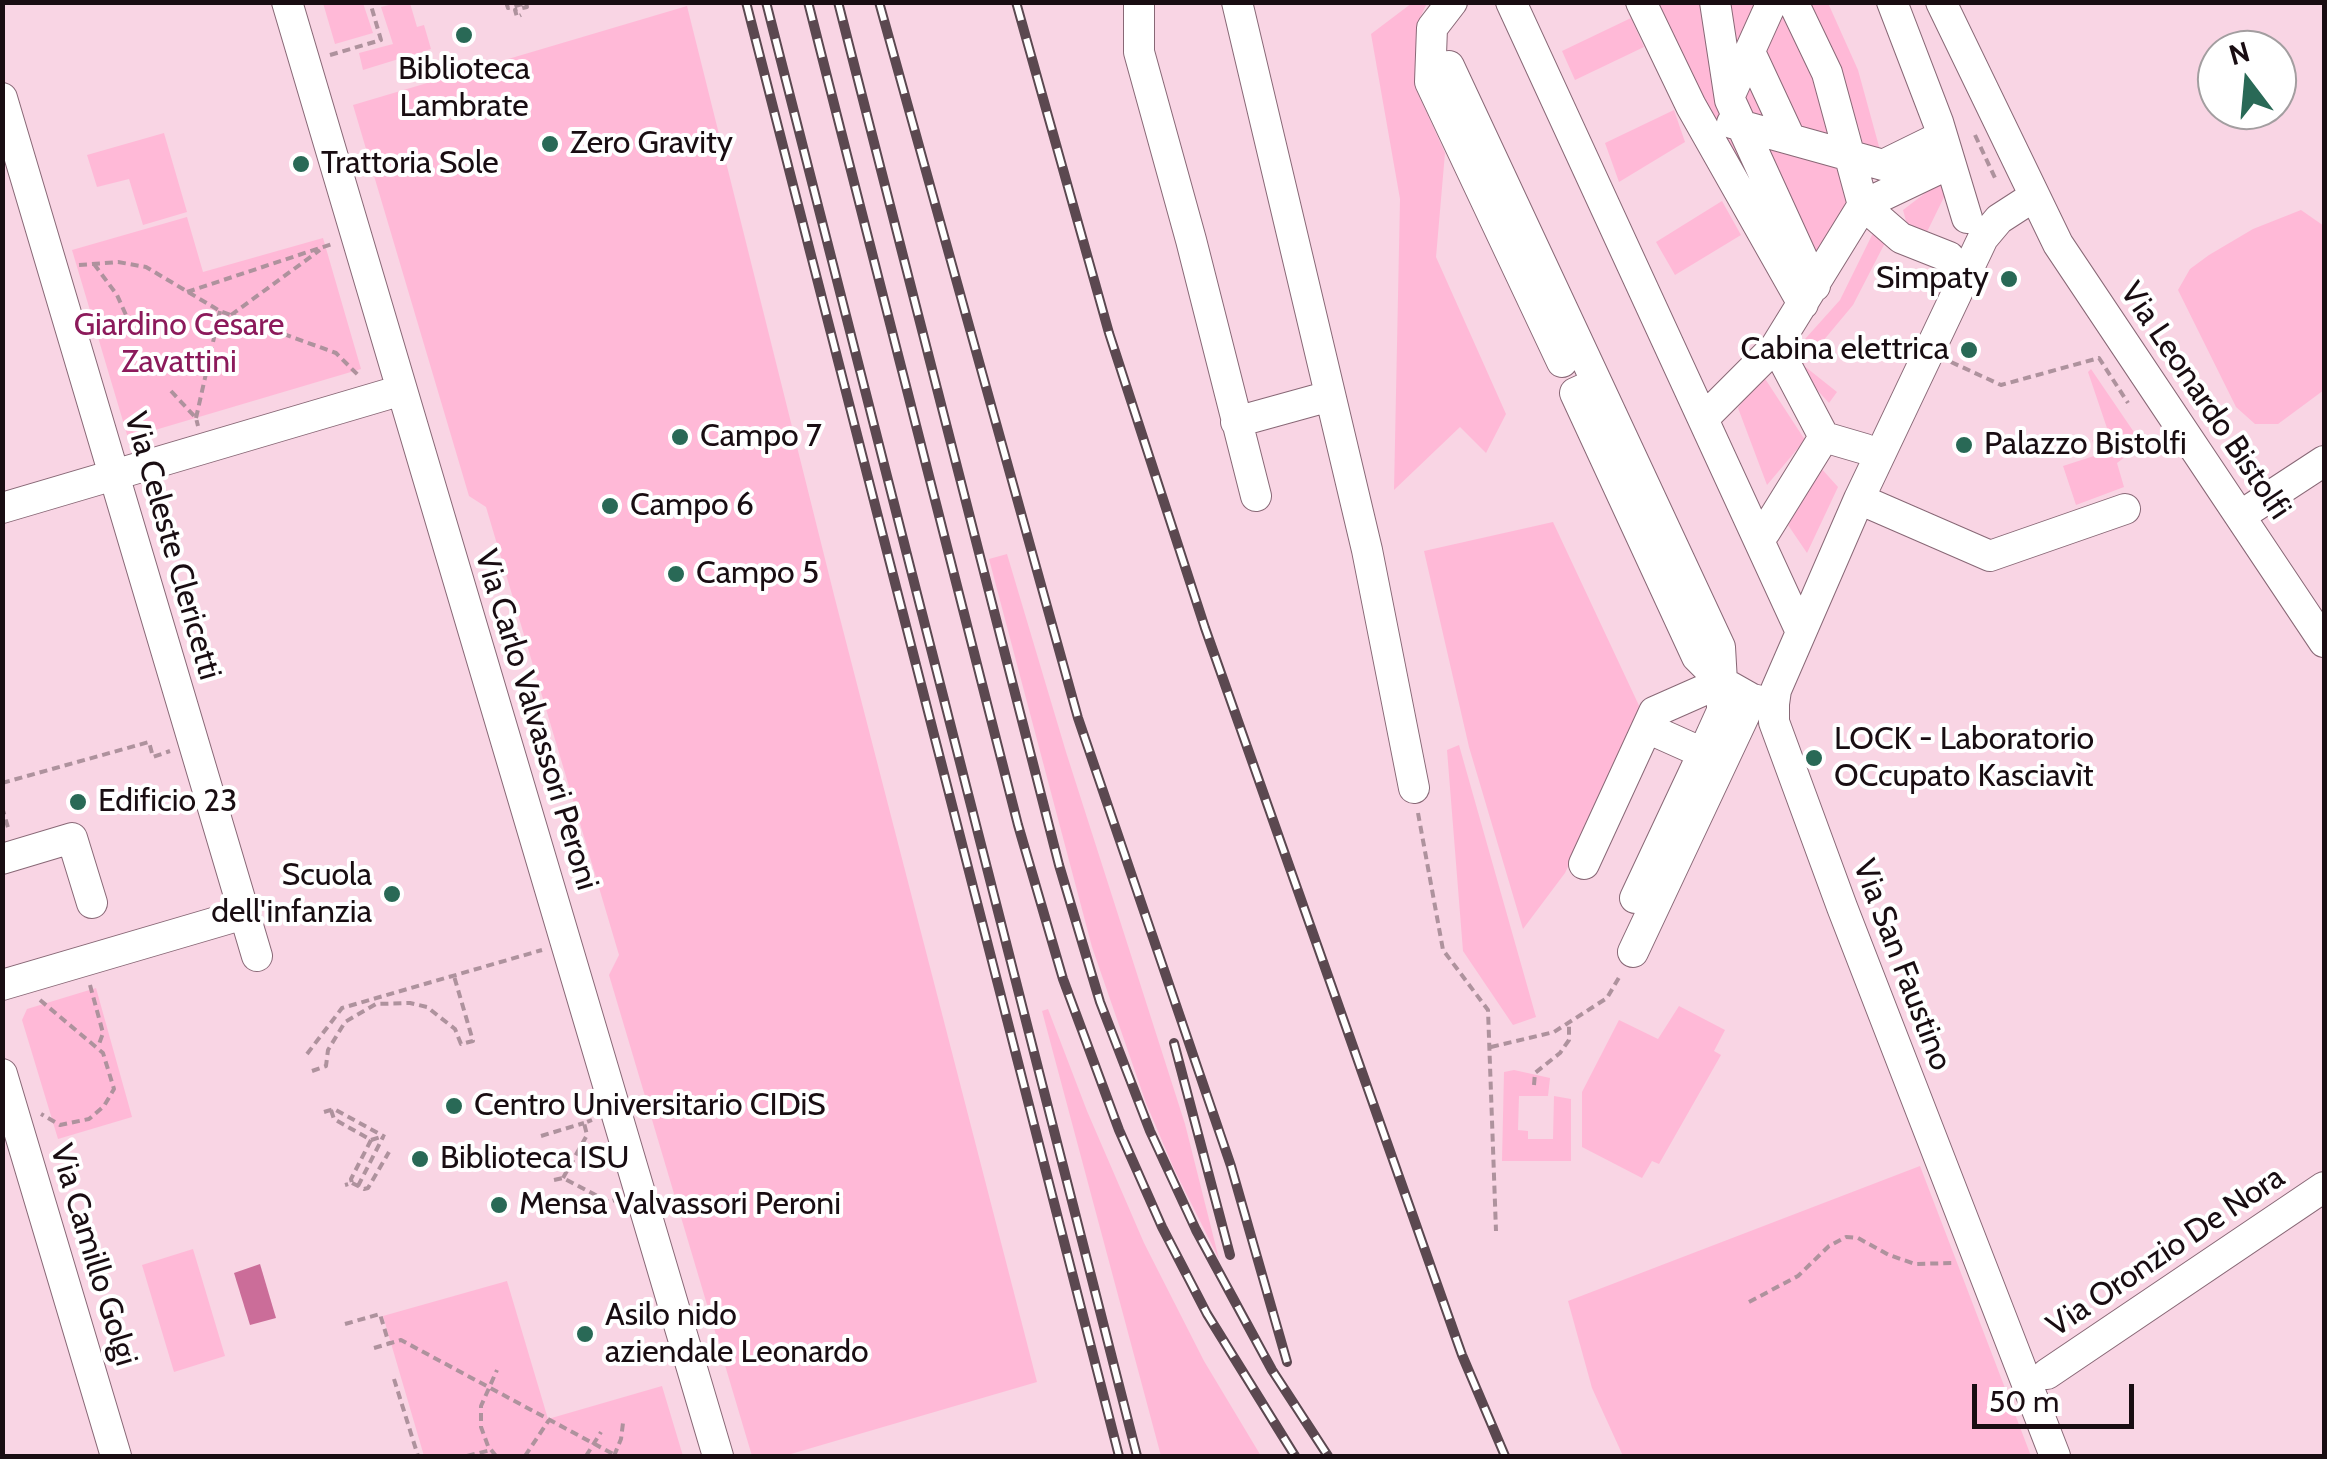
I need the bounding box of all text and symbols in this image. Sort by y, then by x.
marker: Biblioteca Lambrate [453,24,475,46]
north arrow [2197,30,2297,130]
text: N [2225,34,2253,72]
place label: Biblioteca Lambrate [398,51,530,126]
place label: Zero Gravity [570,125,733,163]
marker: Zero Gravity [539,133,561,155]
place label: Trattoria Sole [321,145,499,183]
marker: Trattoria Sole [290,153,312,175]
place label: Simpaty [1876,260,1989,298]
marker: Simpaty [1998,268,2020,290]
street label: Via Leonardo Bistolfi [2111,275,2299,527]
park label: Giardino Cesare Zavattini [74,307,284,382]
place label: Cabina elettrica [1740,331,1949,369]
marker: Cabina elettrica [1958,339,1980,361]
street label: Via Celeste Clericetti [115,408,229,684]
place label: Campo 7 [700,418,822,456]
marker: Campo 7 [669,426,691,448]
place label: Palazzo Bistolfi [1984,426,2187,464]
marker: Palazzo Bistolfi [1953,434,1975,456]
place label: Campo 6 [630,487,754,525]
marker: Campo 6 [599,495,621,517]
street label: Via Carlo Valvassori Peroni [466,545,606,895]
place label: Campo 5 [696,555,819,593]
marker: Campo 5 [665,563,687,585]
place label: LOCK - Laboratorio OCcupato Kasciavìt [1834,721,2094,796]
marker: LOCK - Laboratorio OCcupato Kasciavìt [1803,747,1825,769]
place label: Edificio 23 [98,783,237,821]
marker: Edificio 23 [67,791,89,813]
street label: Via San Faustino [1844,854,1960,1076]
place label: Scuola dell'infanzia [211,857,372,932]
marker: Scuola dell'infanzia [381,883,403,905]
place label: Centro Universitario CIDiS [474,1087,826,1125]
marker: Centro Universitario CIDiS [443,1095,465,1117]
street label: Via Camillo Golgi [41,1140,145,1370]
place label: Biblioteca ISU [440,1140,629,1178]
marker: Biblioteca ISU [409,1148,431,1170]
street label: Via Oronzio De Nora [2040,1158,2292,1346]
place label: Mensa Valvassori Peroni [519,1186,841,1224]
marker: Mensa Valvassori Peroni [488,1194,510,1216]
place label: Asilo nido aziendale Leonardo [605,1297,869,1372]
marker: Asilo nido aziendale Leonardo [574,1323,596,1345]
scale bar [1977,1364,2140,1426]
text: 50 m [1989,1383,2059,1420]

